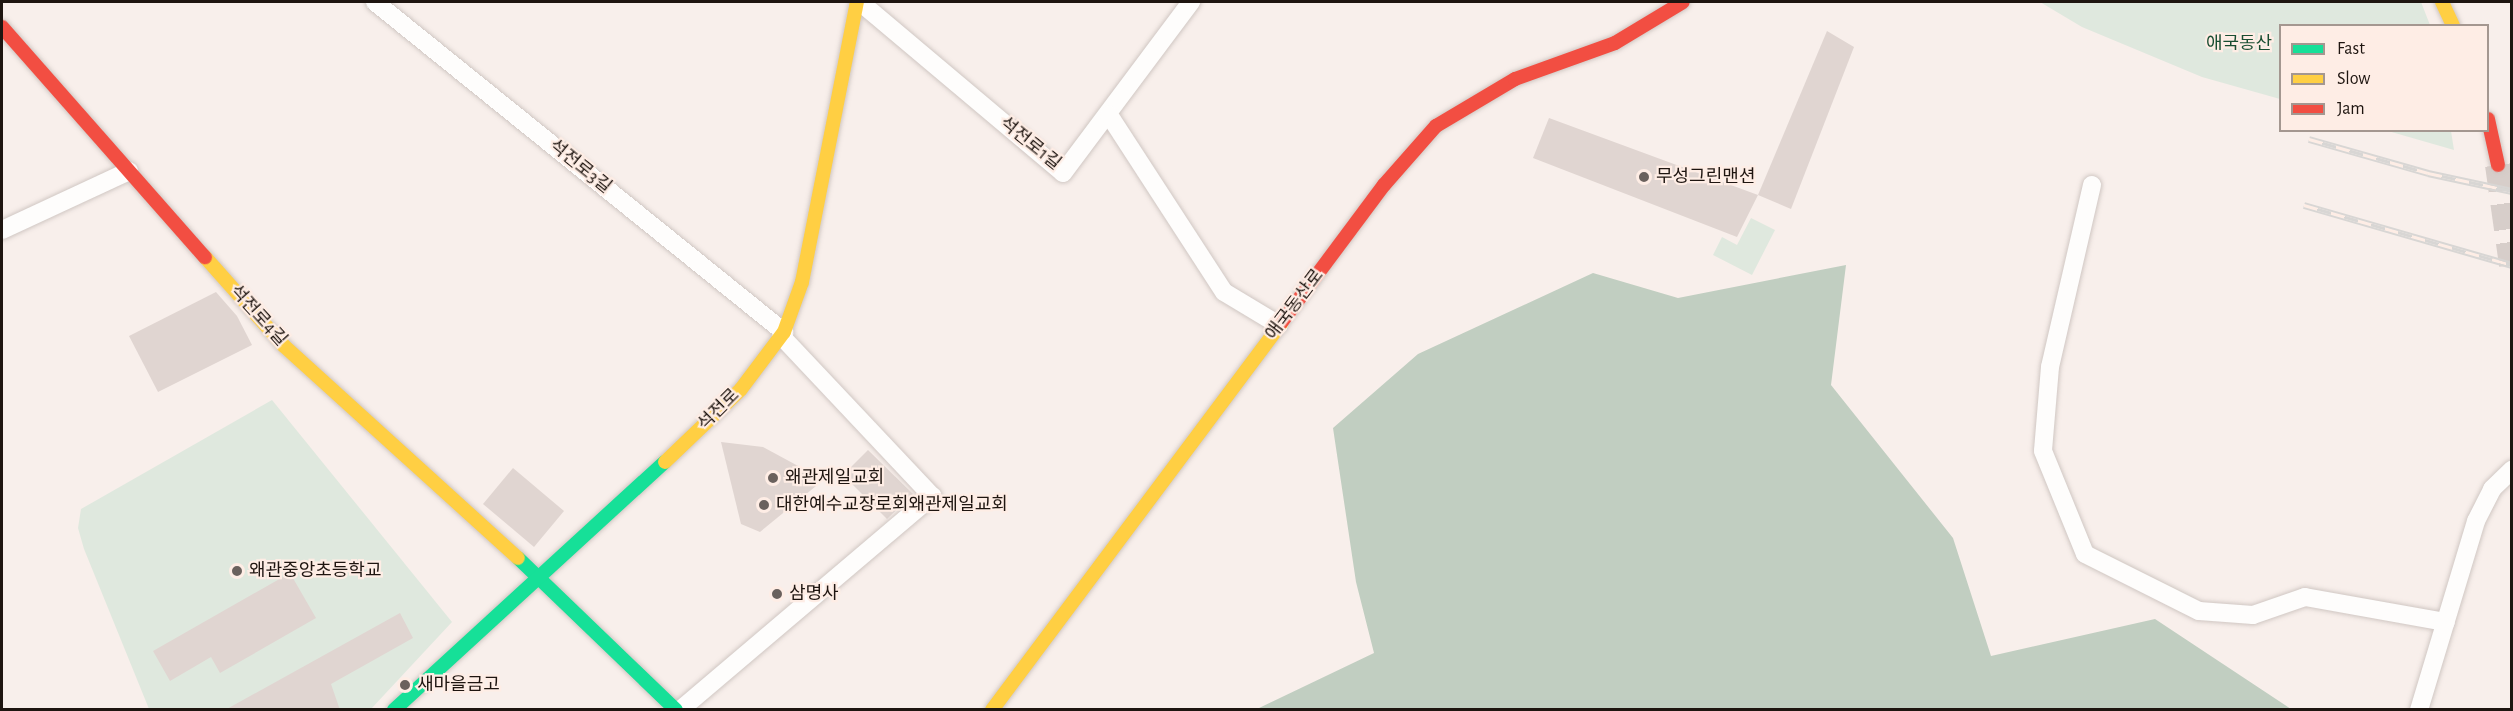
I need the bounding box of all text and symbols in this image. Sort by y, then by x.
legend [2279,24,2489,132]
park label: 애국동산 [2206,33,2272,55]
text: Fast [2337,40,2365,58]
text: Slow [2337,70,2370,88]
text: Jam [2337,100,2365,118]
street label: 석전로1길 [995,113,1065,175]
street label: 석전로3길 [545,135,615,199]
place label: 무성그린맨션 [1656,166,1755,188]
marker: 무성그린맨션 [1637,170,1651,184]
street label: 애국동산로 [1261,265,1329,345]
street label: 석전로4길 [225,281,291,351]
street label: 석전로 [694,385,744,435]
place label: 왜관제일교회 [785,467,884,489]
marker: 왜관제일교회 [766,471,780,485]
place label: 대한예수교장로회왜관제일교회 [776,494,1008,516]
marker: 대한예수교장로회왜관제일교회 [757,498,771,512]
place label: 왜관중앙초등학교 [249,560,381,582]
marker: 왜관중앙초등학교 [230,564,244,578]
place label: 삼명사 [789,583,839,605]
marker: 삼명사 [770,587,784,601]
place label: 새마을금고 [417,674,500,696]
marker: 새마을금고 [398,678,412,692]

